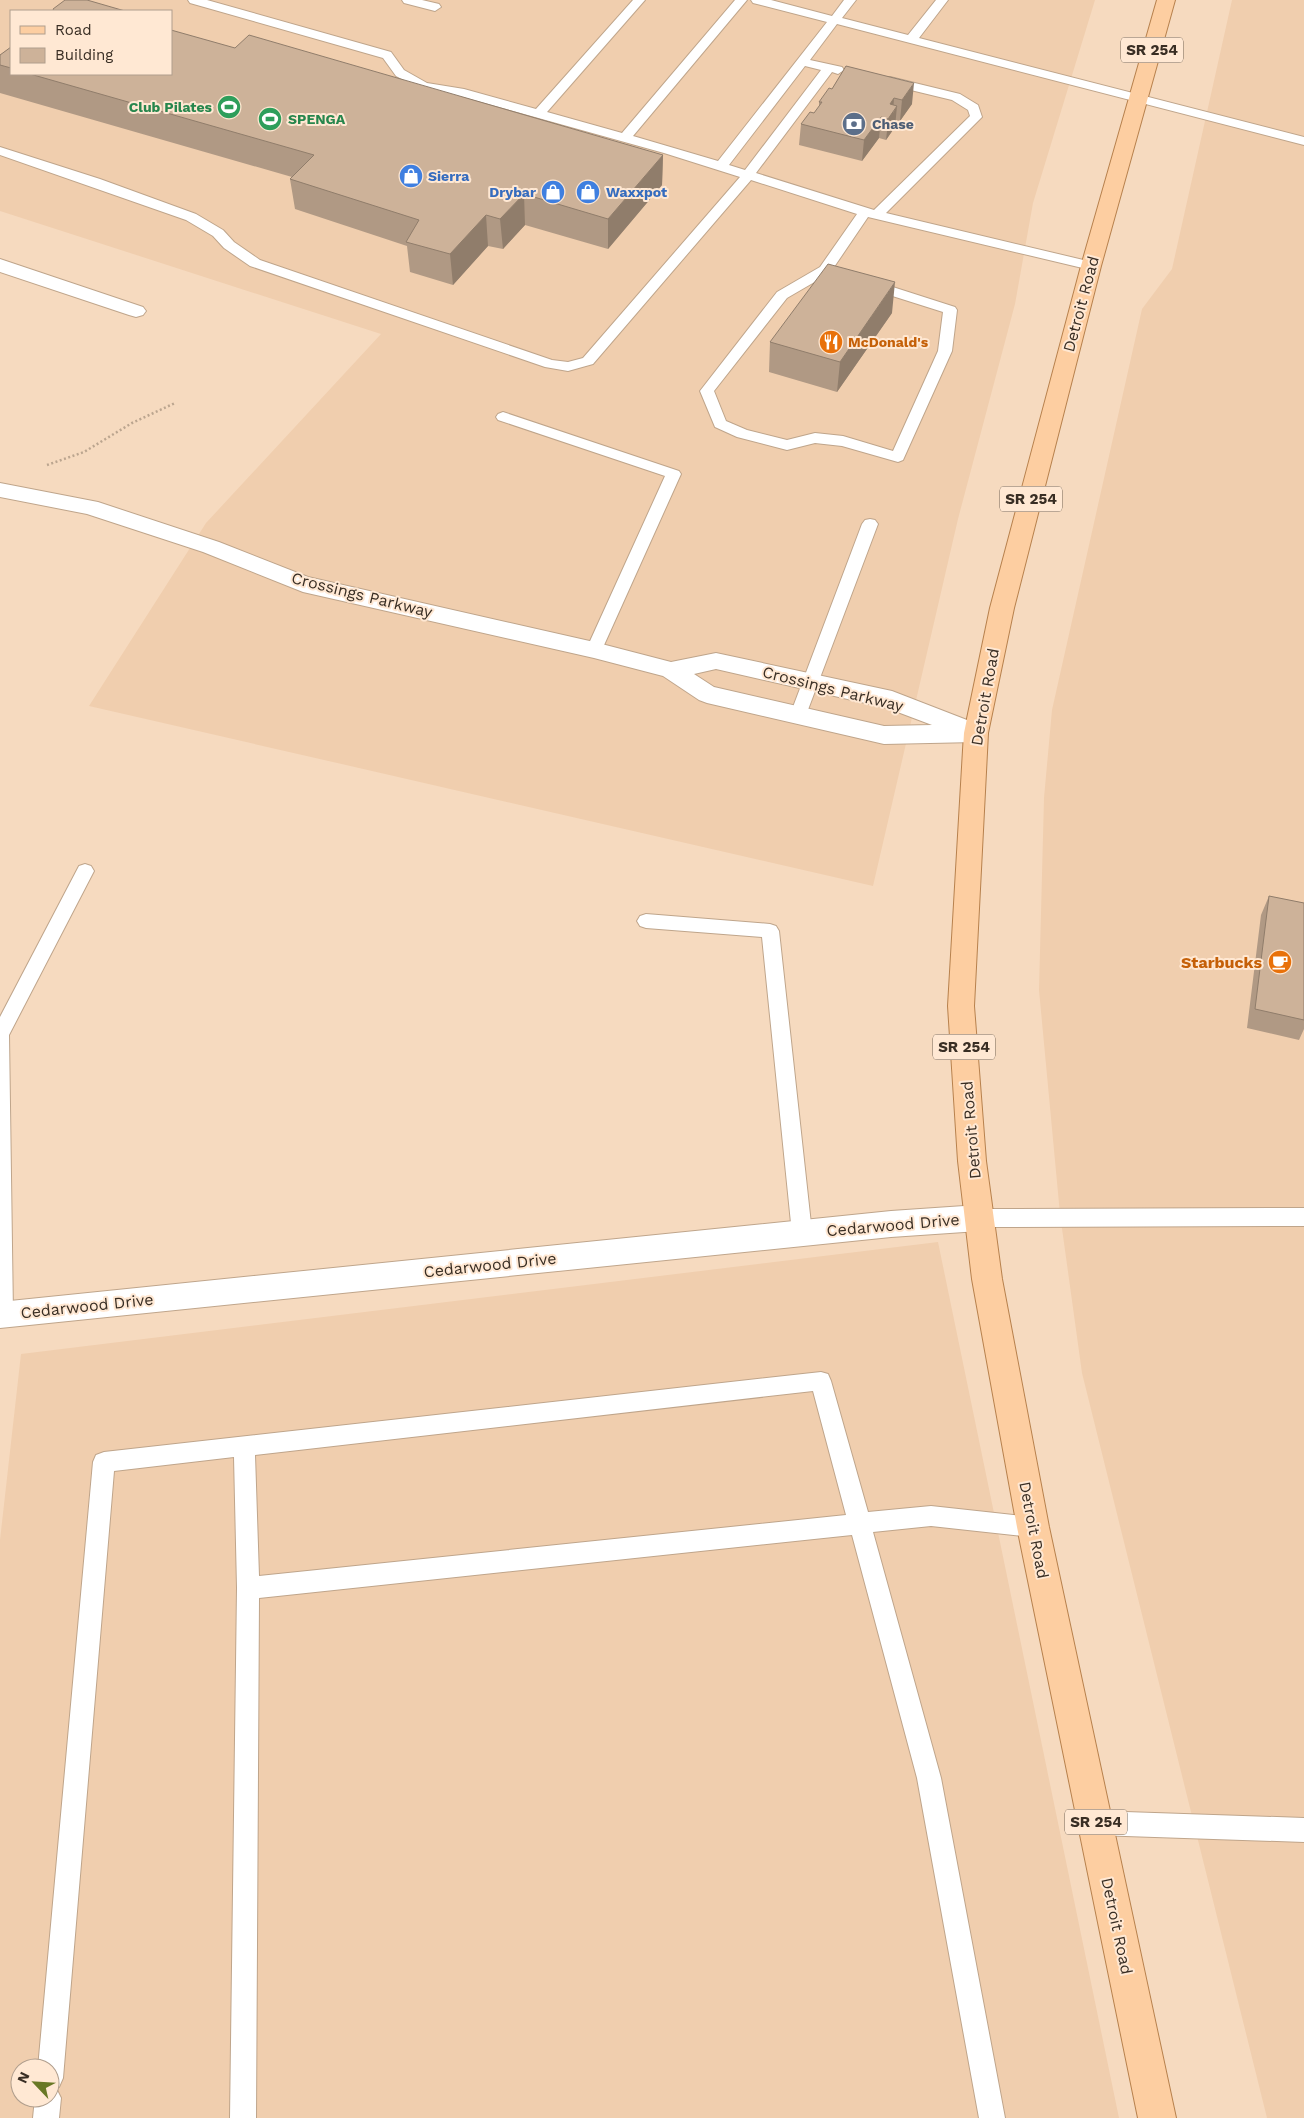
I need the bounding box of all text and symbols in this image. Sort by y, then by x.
legend [10,10,172,75]
text: Road [55,21,92,39]
road number: SR 254 [1121,38,1183,62]
text: Building [55,46,113,64]
sports icon: Club Pilates [216,94,242,120]
place label: Club Pilates [129,99,213,115]
sports icon: SPENGA [257,106,283,132]
place label: SPENGA [288,111,346,127]
bank icon: Chase [841,111,867,137]
place label: Chase [872,116,914,132]
shop icon: Sierra [398,163,424,189]
place label: Sierra [428,168,470,184]
shop icon: Drybar [540,179,566,205]
shop icon: Waxxpot [575,179,601,205]
place label: Drybar [489,184,536,200]
place label: Waxxpot [606,184,667,200]
street label: Detroit Road [1059,254,1103,354]
restaurant icon: McDonald's [818,329,844,355]
place label: McDonald's [848,334,929,350]
road number: SR 254 [1000,486,1062,512]
street label: Crossings Parkway [289,568,435,622]
street label: Detroit Road [967,647,1003,747]
street label: Crossings Parkway [760,662,906,716]
cafe icon: Starbucks [1267,949,1293,975]
place label: Starbucks [1181,953,1262,972]
road number: SR 254 [933,1034,995,1060]
street label: Detroit Road [957,1080,985,1180]
street label: Cedarwood Drive [826,1210,960,1240]
street label: Cedarwood Drive [423,1249,557,1281]
street label: Cedarwood Drive [20,1290,154,1322]
street label: Detroit Road [1015,1480,1053,1580]
road number: SR 254 [1065,1810,1127,1834]
street label: Detroit Road [1097,1876,1137,1976]
north arrow [10,2058,60,2108]
text: N [14,2069,33,2086]

